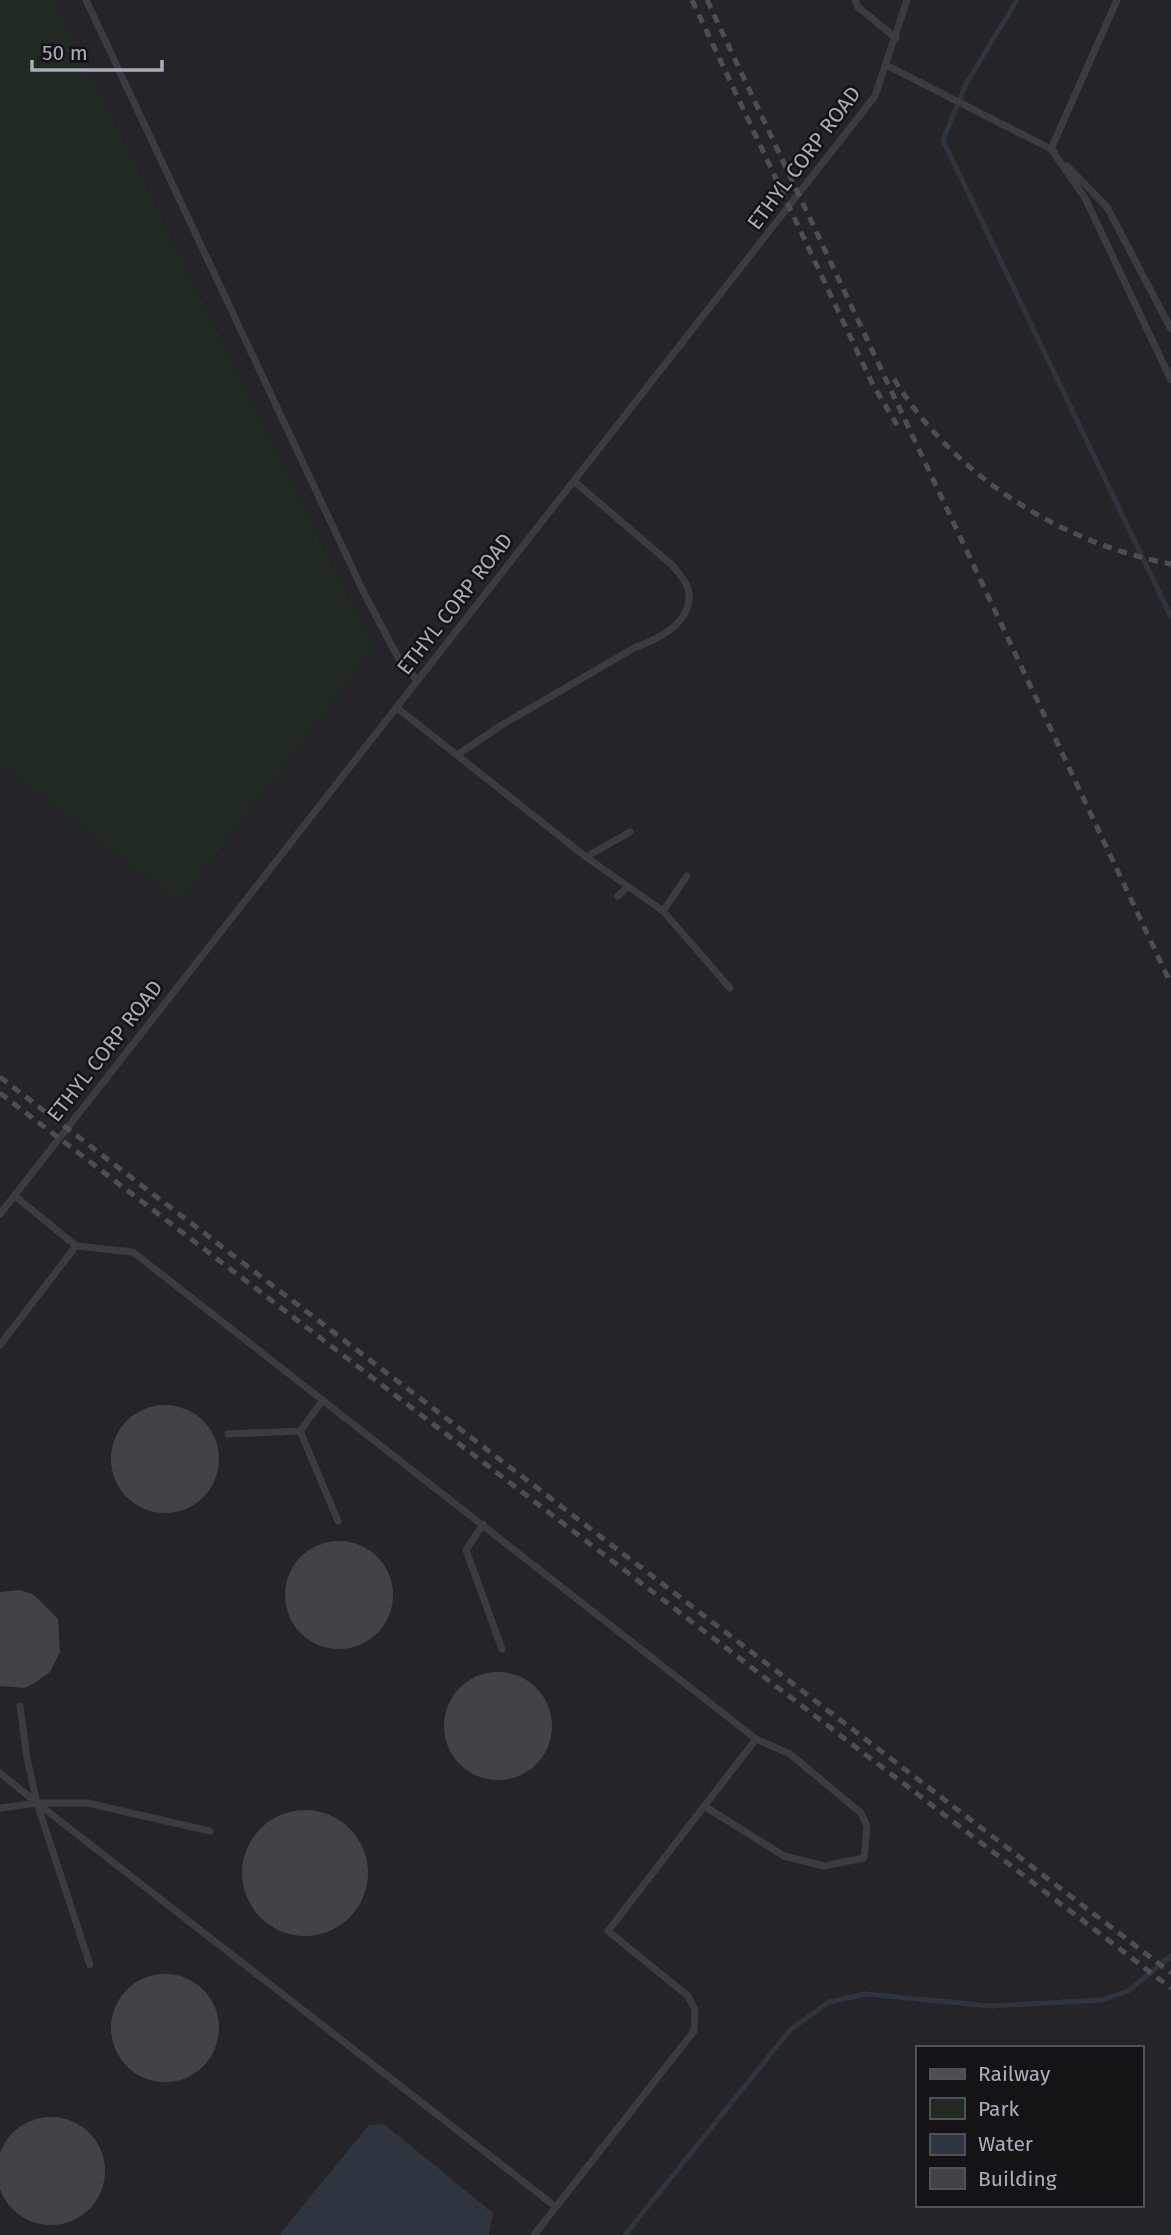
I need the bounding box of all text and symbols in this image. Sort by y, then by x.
scale bar [32,28,161,72]
text: 50 m [42,40,88,66]
street label: ETHYL CORP ROAD [742,81,866,235]
street label: ETHYL CORP ROAD [392,528,518,680]
street label: ETHYL CORP ROAD [42,975,168,1127]
legend [916,2046,1143,2207]
text: Railway [978,2061,1051,2087]
text: Park [978,2096,1020,2122]
text: Water [978,2131,1033,2157]
text: Building [978,2166,1057,2192]

